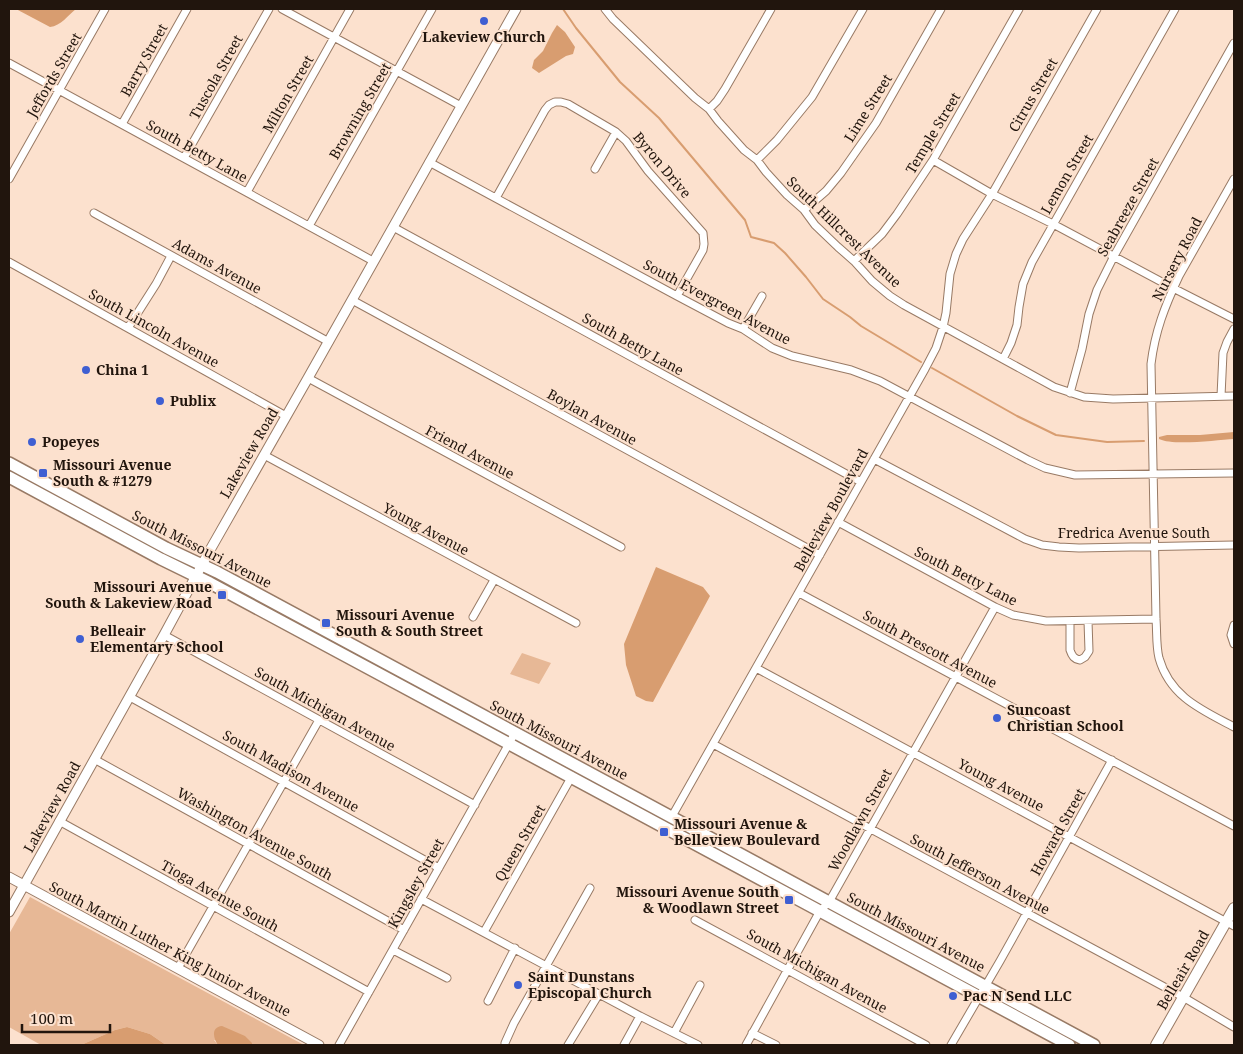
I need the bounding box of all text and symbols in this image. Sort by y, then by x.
marker: Lakeview Church [478,15,490,27]
street label: Barry Street [116,20,171,100]
place label: Lakeview Church [422,27,546,46]
street label: Jeffords Street [21,29,85,121]
street label: Tuscola Street [185,31,247,122]
street label: Milton Street [258,51,317,136]
street label: Citrus Street [1004,54,1061,135]
street label: Browning Street [324,59,395,163]
street label: Lime Street [839,70,896,145]
street label: Temple Street [901,88,964,177]
street label: South Betty Lane [143,115,251,186]
street label: Byron Drive [629,128,696,202]
street label: Lemon Street [1036,130,1097,217]
street label: Seabreeze Street [1092,154,1163,260]
street label: South Hillcrest Avenue [783,172,906,291]
street label: Nursery Road [1147,213,1206,304]
street label: Adams Avenue [169,233,265,298]
street label: South Evergreen Avenue [640,254,794,349]
street label: South Lincoln Avenue [86,284,223,371]
street label: South Betty Lane [579,308,687,379]
place label: China 1 [96,360,149,379]
marker: China 1 [80,364,92,376]
street label: Boylan Avenue [544,384,640,449]
place label: Publix [170,391,216,410]
marker: Publix [154,395,166,407]
street label: Lakeview Road [215,404,282,501]
street label: Friend Avenue [422,420,518,483]
place label: Popeyes [42,432,100,451]
marker: Popeyes [26,436,38,448]
street label: Belleview Boulevard [789,445,872,575]
place label: Missouri Avenue South & #1279 [53,455,171,490]
marker: Missouri Avenue South & #1279 [37,467,49,479]
street label: Young Avenue [379,497,473,559]
street label: South Missouri Avenue [129,505,275,592]
street label: Fredrica Avenue South [1058,523,1210,542]
street label: South Betty Lane [911,541,1021,610]
place label: Missouri Avenue South & Lakeview Road [45,577,212,612]
marker: Missouri Avenue South & Lakeview Road [216,589,228,601]
place label: Missouri Avenue South & South Street [336,605,483,640]
street label: South Prescott Avenue [860,605,1001,692]
marker: Missouri Avenue South & South Street [320,617,332,629]
place label: Belleair Elementary School [90,621,223,656]
marker: Belleair Elementary School [74,633,86,645]
street label: South Michigan Avenue [252,662,399,755]
street label: South Missouri Avenue [487,695,632,784]
place label: Suncoast Christian School [1007,700,1124,735]
marker: Suncoast Christian School [991,712,1003,724]
street label: South Madison Avenue [220,725,363,816]
street label: Young Avenue [954,753,1048,815]
street label: Lakeview Road [19,757,85,856]
street label: Woodlawn Street [823,765,896,874]
street label: Washington Avenue South [174,783,337,884]
street label: Howard Street [1026,785,1089,879]
street label: Queen Street [490,801,549,885]
place label: Missouri Avenue & Belleview Boulevard [674,814,820,849]
marker: Missouri Avenue & Belleview Boulevard [658,826,670,838]
street label: South Jefferson Avenue [907,829,1053,918]
street label: Kingsley Street [383,835,448,931]
street label: Tioga Avenue South [158,855,283,936]
street label: South Martin Luther King Junior Avenue [46,877,294,1021]
place label: Missouri Avenue South & Woodlawn Street [616,882,779,917]
street label: South Missouri Avenue [844,887,989,976]
marker: Missouri Avenue South & Woodlawn Street [783,894,795,906]
street label: South Michigan Avenue [744,924,891,1017]
street label: Belleair Road [1152,926,1213,1013]
place label: Saint Dunstans Episcopal Church [528,967,652,1002]
marker: Saint Dunstans Episcopal Church [512,979,524,991]
place label: Pac N Send LLC [963,986,1072,1005]
marker: Pac N Send LLC [947,990,959,1002]
scale bar [22,1002,110,1034]
text: 100 m [30,1008,73,1028]

